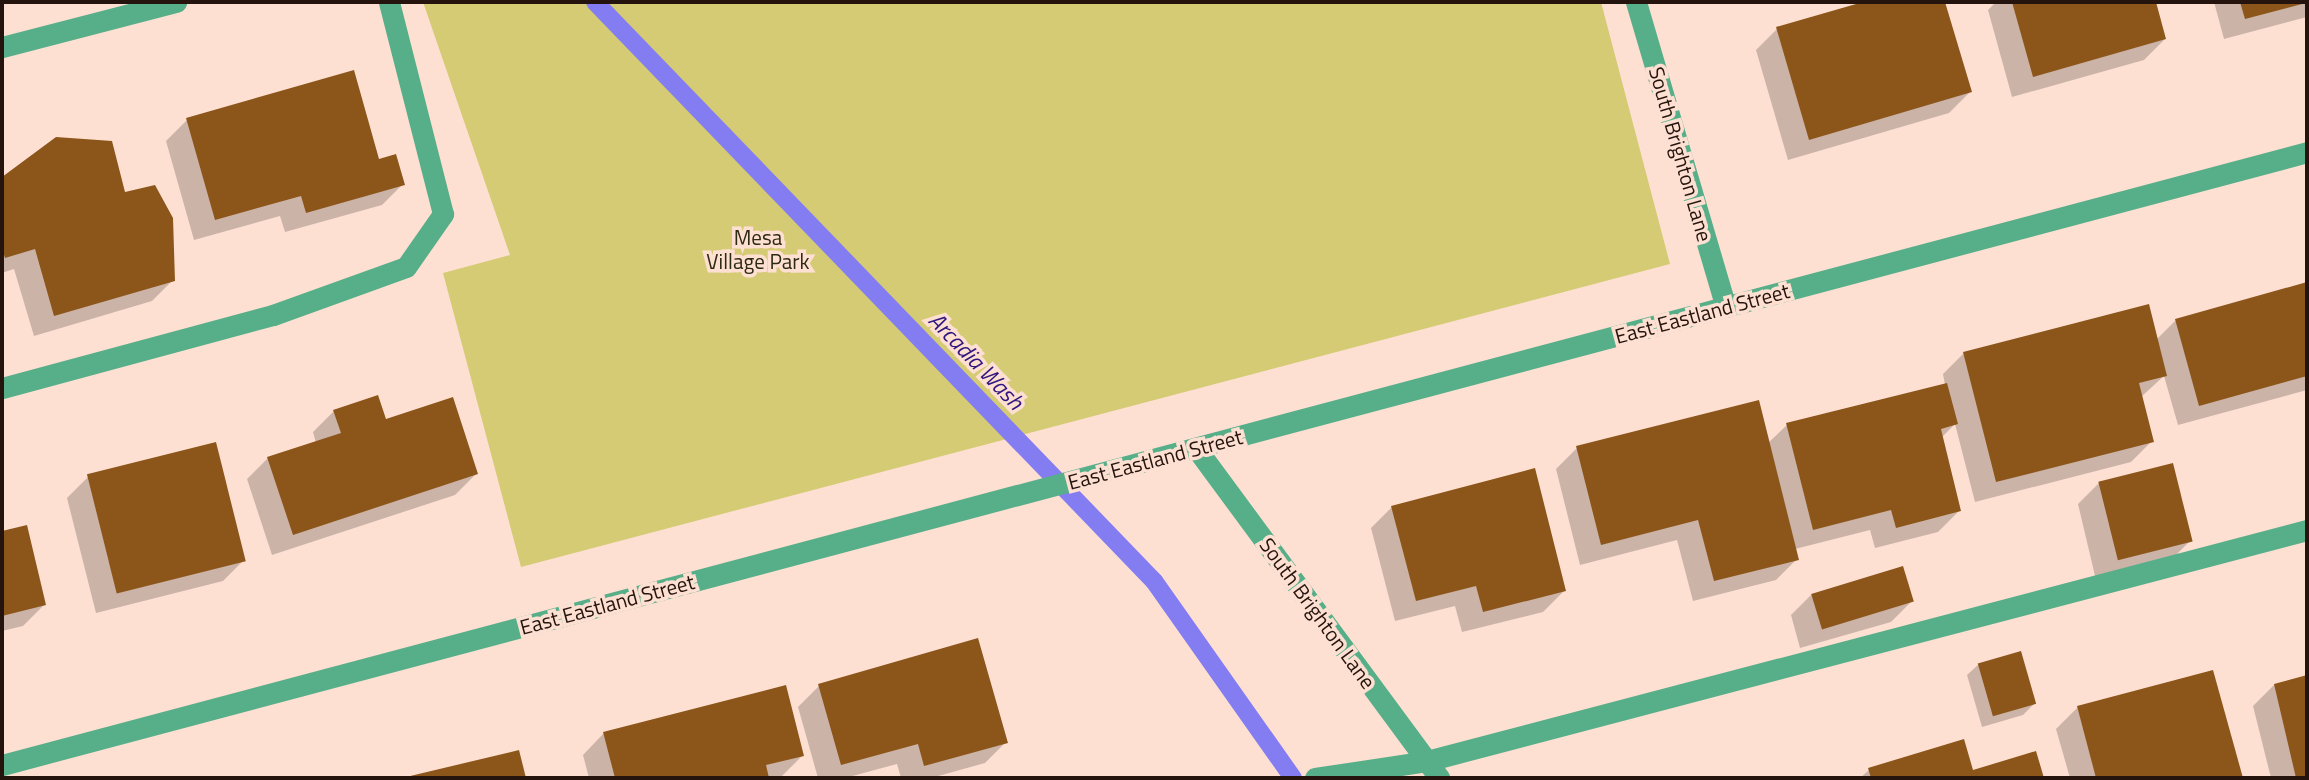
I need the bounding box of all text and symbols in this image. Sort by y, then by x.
street label: South Brighton Lane [1644,64,1718,244]
park label: Mesa Village Park [706,224,810,274]
street label: East Eastland Street [1612,278,1792,348]
water label: Arcadia Wash [923,307,1029,415]
street label: East Eastland Street [1065,424,1245,494]
street label: South Brighton Lane [1255,533,1381,693]
street label: East Eastland Street [517,569,697,639]

